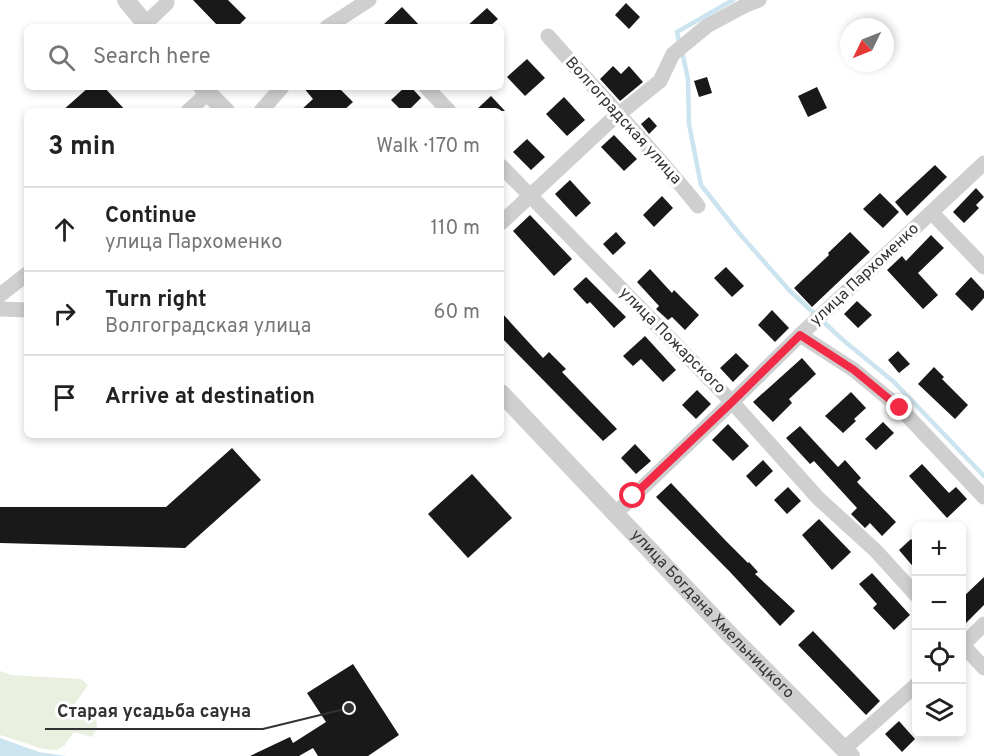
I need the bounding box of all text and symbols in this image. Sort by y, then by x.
north arrow [840,18,894,72]
search box [24,24,504,90]
icon: search [45,41,78,74]
text: Search here [93,44,211,71]
street label: Волгоградская улица [560,53,686,189]
text: 3 min [48,131,116,164]
text: Walk · 170 m [376,134,480,160]
text: Continue [105,203,196,230]
icon: ahead [48,213,81,246]
text: 110 m [431,216,480,242]
street label: улица Пархоменко [806,219,924,331]
text: улица Пархоменко [105,230,282,256]
street label: улица Пожарского [614,283,730,399]
text: Turn right [105,287,207,314]
icon: right [48,297,81,330]
text: 60 m [434,300,480,326]
text: Волгоградская улица [105,314,311,340]
icon: arrive [48,381,81,414]
text: Arrive at destination [105,384,315,411]
route end [886,394,912,420]
route start [619,482,645,508]
map controls [912,522,966,738]
button: + [912,522,966,576]
street label: улица Богдана Хмельницкого [626,526,798,703]
button: − [912,576,966,630]
button: locate [912,630,966,684]
button: layers [912,684,966,738]
callout: Старая усадьба сауна [45,693,263,729]
text: Старая усадьба сауна [57,701,251,724]

